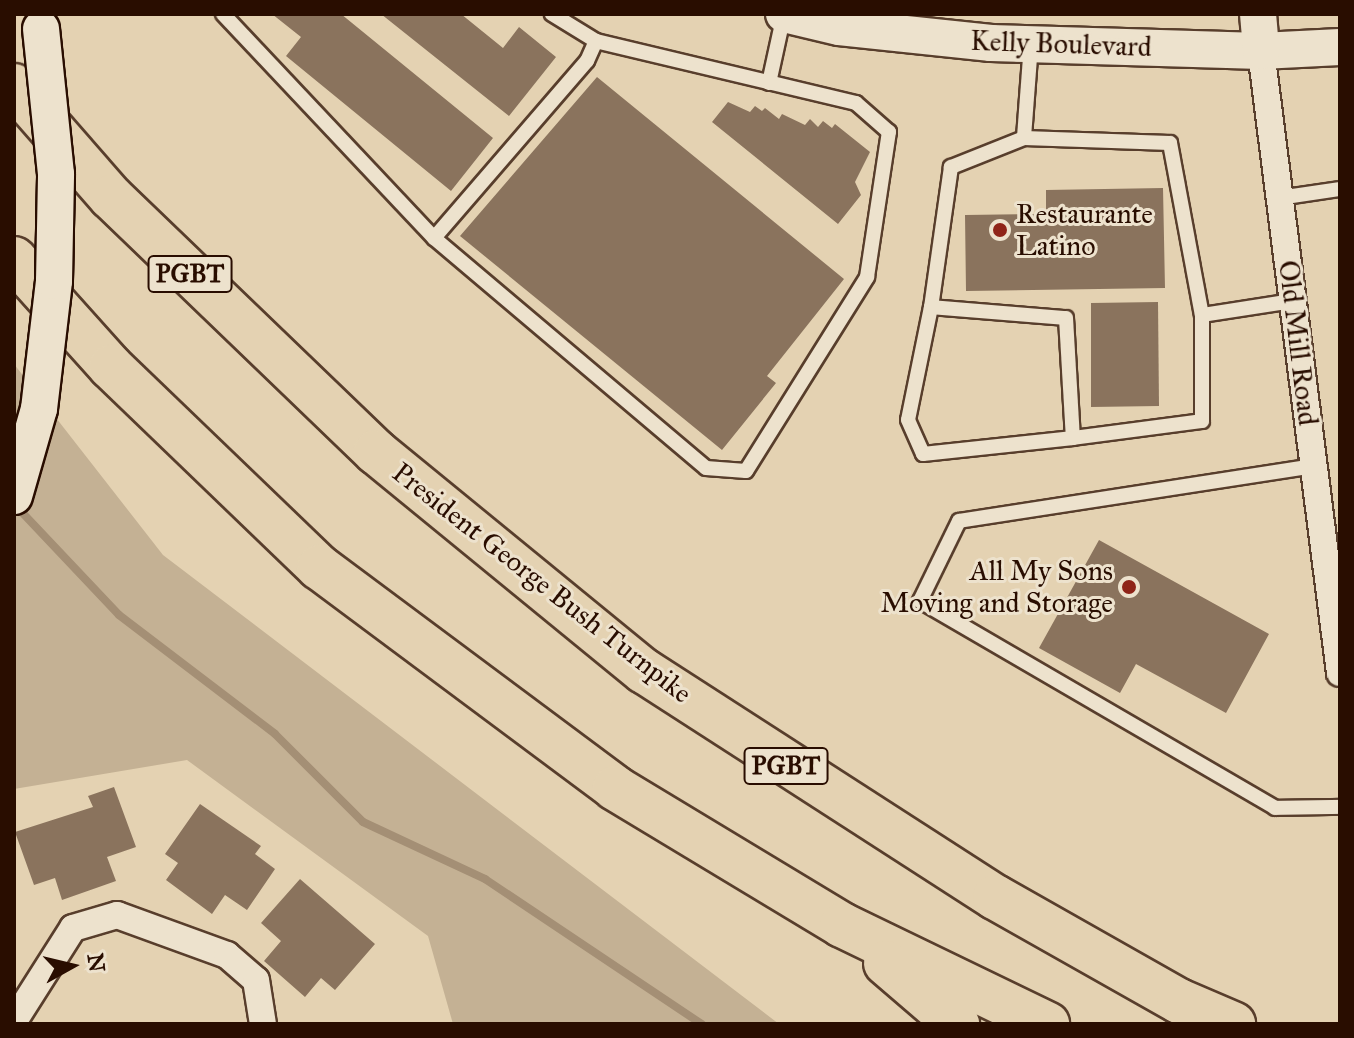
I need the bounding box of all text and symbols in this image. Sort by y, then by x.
street label: Kelly Boulevard [970,24,1152,64]
place label: Restaurante Latino [1016,197,1153,263]
marker: Restaurante Latino [991,221,1009,239]
road number: PGBT [146,252,234,296]
street label: Old Mill Road [1271,258,1325,428]
street label: President George Bush Turnpike [386,456,698,710]
place label: All My Sons Moving and Storage [881,554,1113,620]
marker: All My Sons Moving and Storage [1120,578,1138,596]
road number: PGBT [742,744,830,788]
north arrow [32,926,112,1006]
text: N [82,951,111,974]

